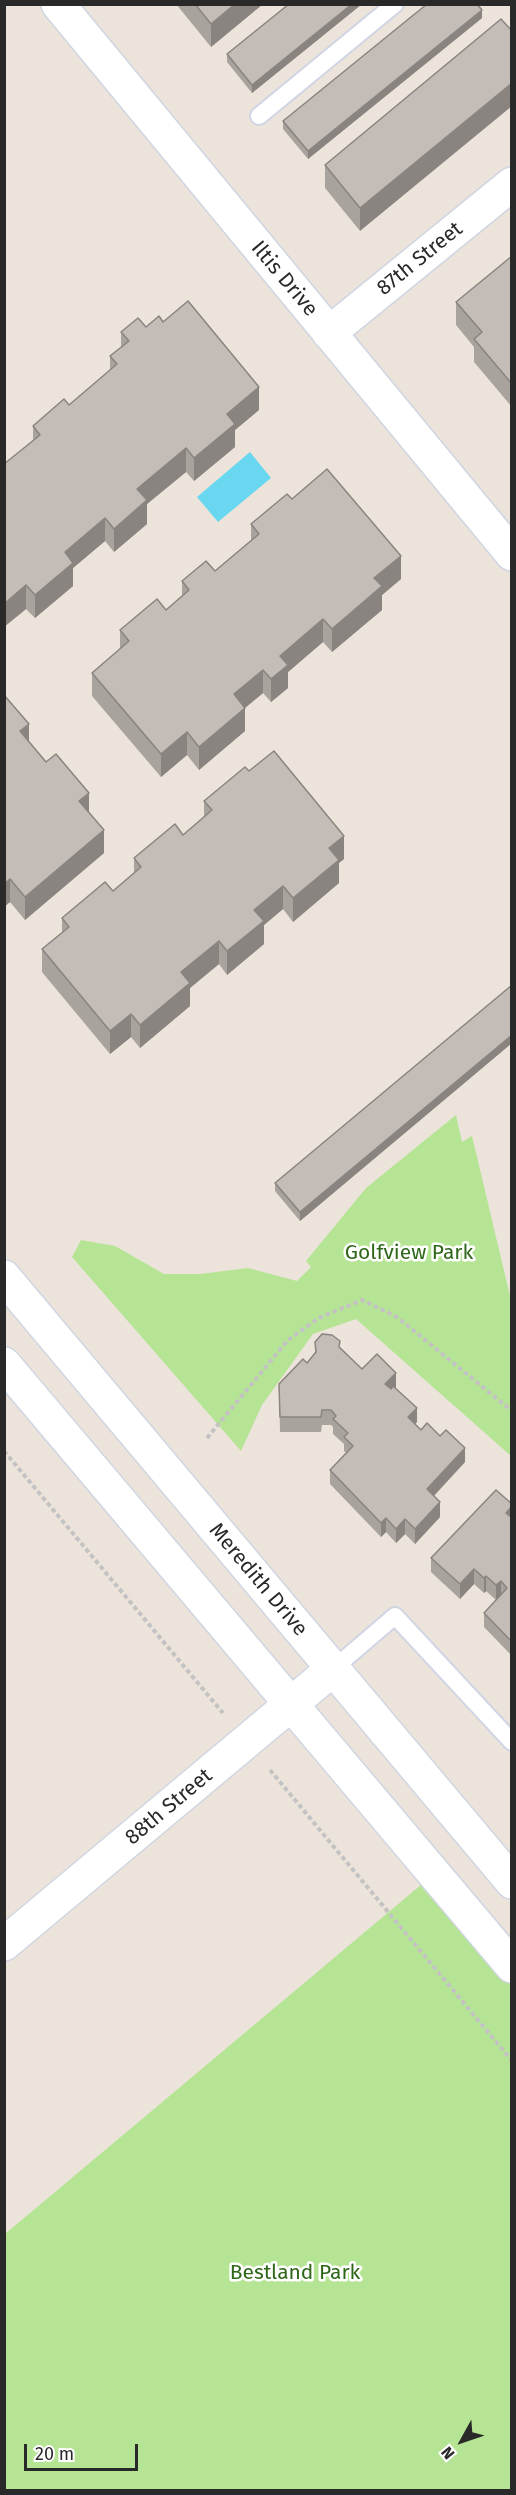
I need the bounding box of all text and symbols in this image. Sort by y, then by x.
street label: 87th Street [372,217,468,301]
street label: Iltis Drive [245,236,323,322]
park label: Golfview Park [345,1240,473,1266]
street label: Meredith Drive [203,1518,313,1642]
street label: 88th Street [120,1763,218,1851]
park label: Bestland Park [230,2260,360,2286]
north arrow [432,2411,492,2471]
scale bar [27,2432,141,2470]
text: 20 m [35,2443,74,2465]
text: N [437,2443,459,2463]

